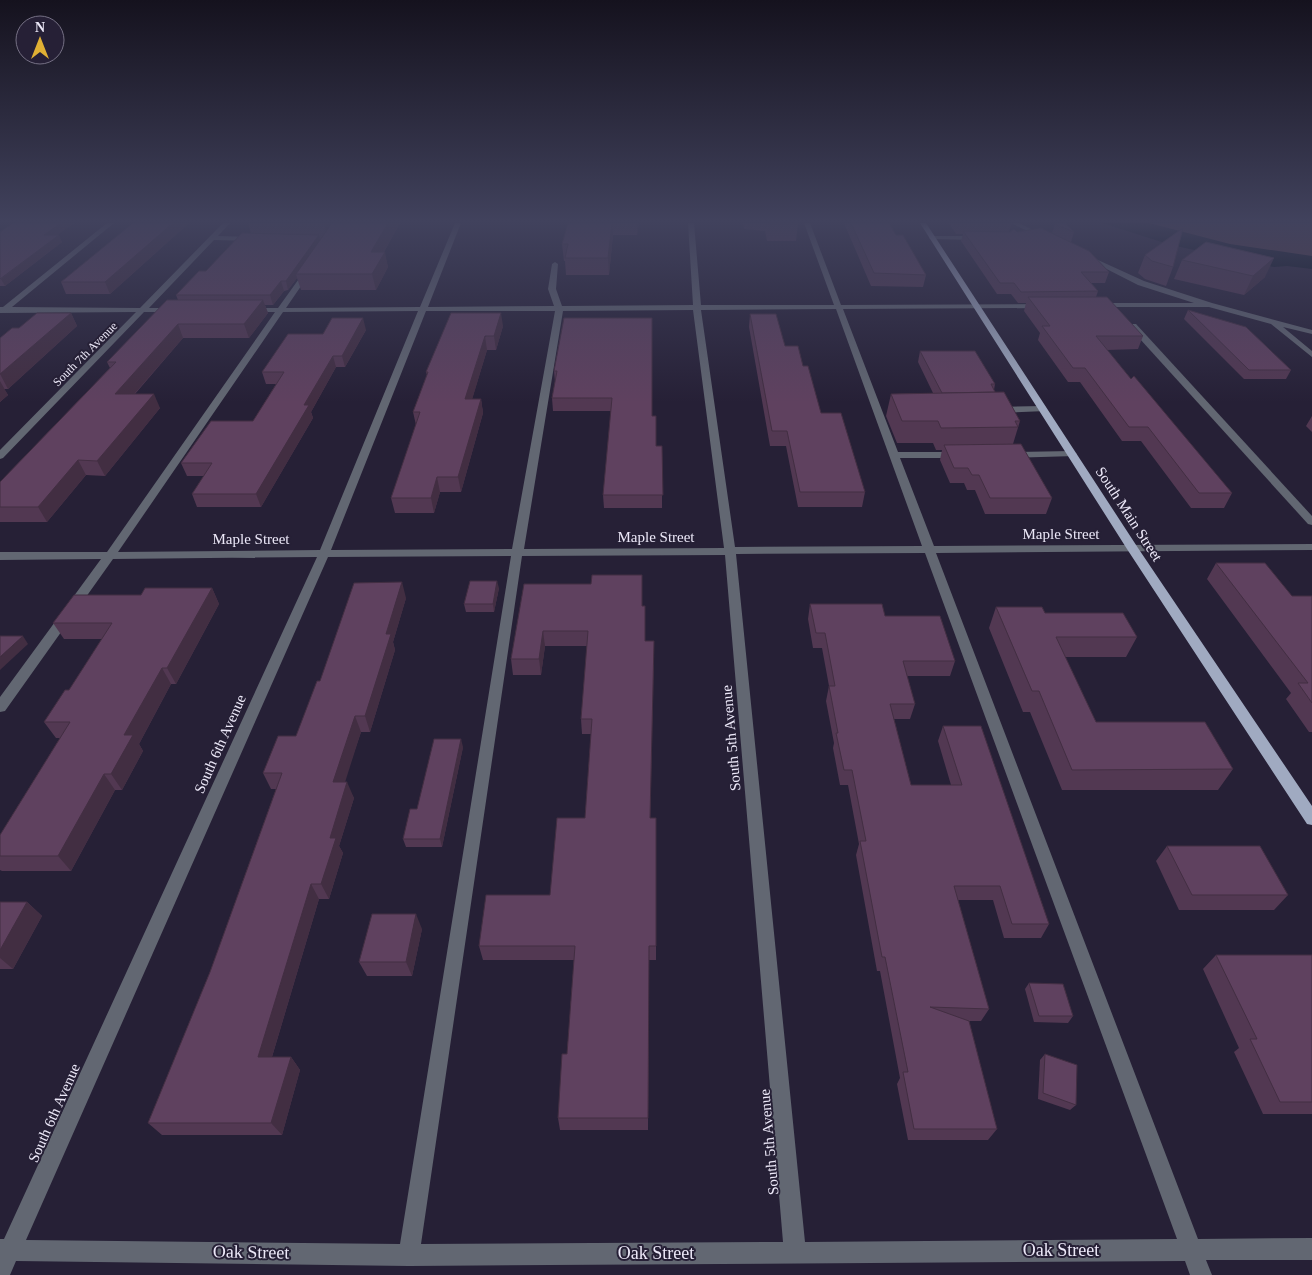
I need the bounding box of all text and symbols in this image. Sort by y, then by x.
north arrow [15,15,65,65]
text: N [35,20,45,35]
street label: South 7th Avenue [50,319,120,389]
street label: South Main Street [1093,464,1166,565]
street label: Maple Street [1022,526,1100,542]
street label: Maple Street [617,529,695,545]
street label: Maple Street [212,531,290,547]
street label: South 5th Avenue [718,684,744,792]
street label: South 6th Avenue [191,692,249,796]
street label: South 6th Avenue [25,1061,83,1165]
street label: South 5th Avenue [756,1088,782,1196]
street label: Oak Street [1023,1240,1099,1260]
street label: Oak Street [213,1241,289,1263]
street label: Oak Street [618,1243,694,1263]

